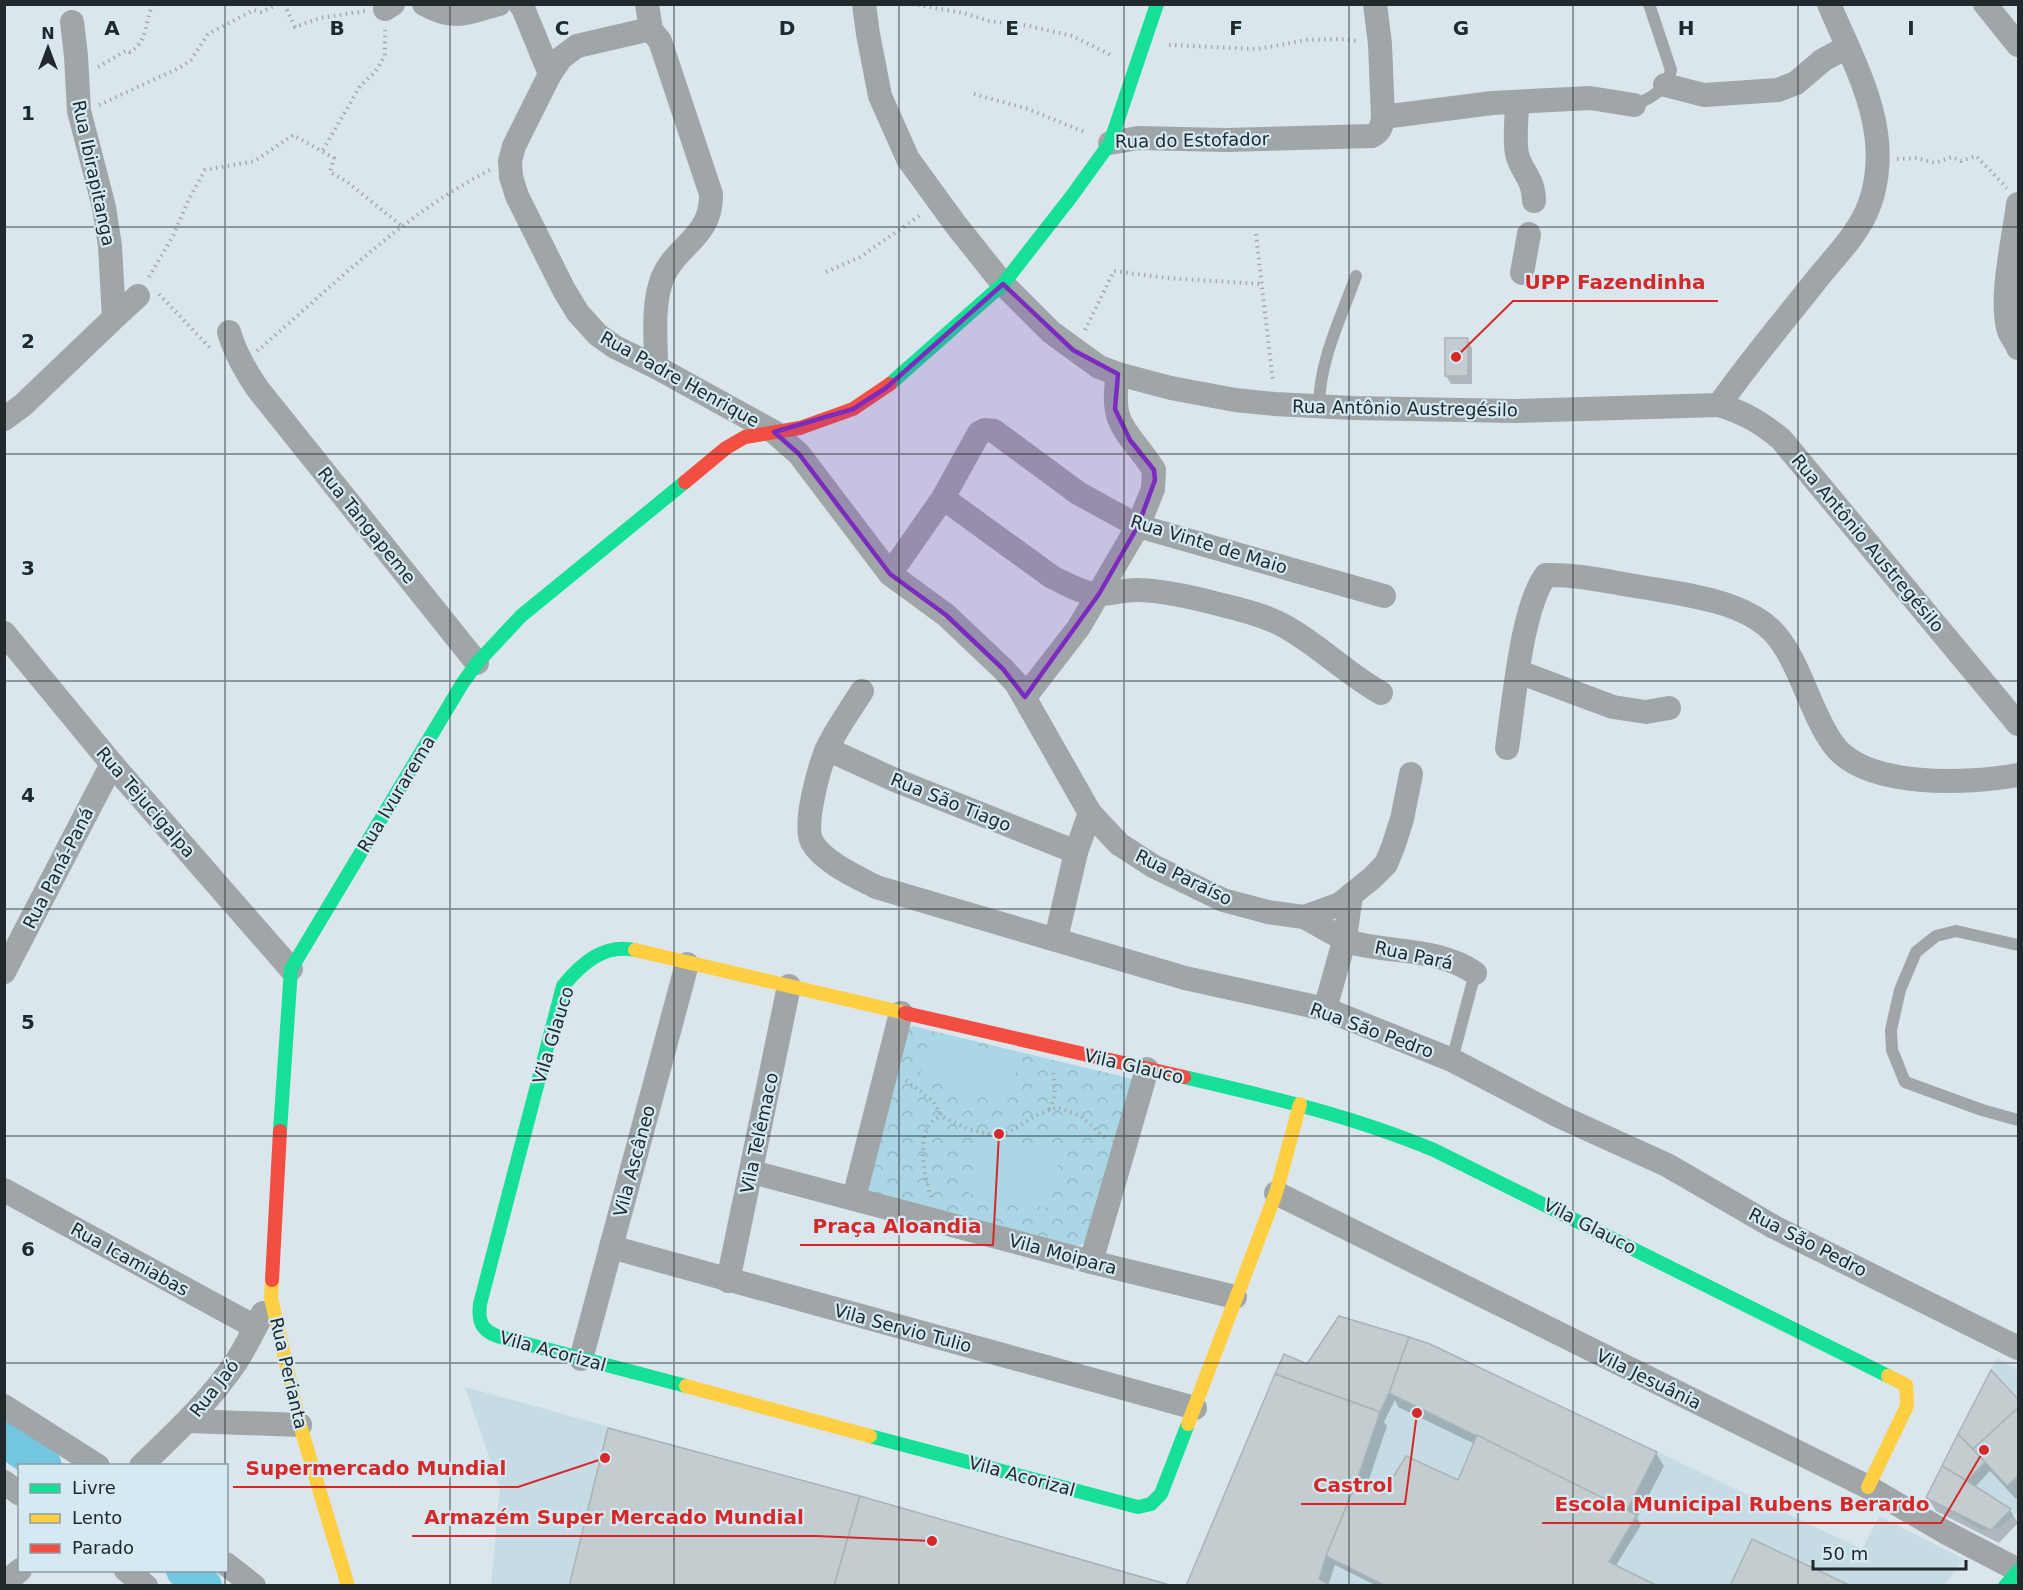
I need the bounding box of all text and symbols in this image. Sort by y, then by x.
text: A [104,16,120,40]
text: B [329,16,345,40]
text: C [555,16,569,40]
text: D [779,16,795,40]
text: E [1005,16,1019,40]
text: F [1229,16,1243,40]
text: G [1453,16,1469,40]
text: H [1678,16,1694,40]
text: I [1907,16,1915,40]
north arrow [18,18,78,78]
text: N [41,24,55,43]
street label: Rua Ibirapitanga [68,98,120,248]
text: 1 [21,101,35,125]
street label: Rua do Estofador [1115,128,1270,152]
callout: UPP Fazendinha [1513,263,1718,301]
text: UPP Fazendinha [1524,270,1706,294]
street label: Rua Padre Henrique [597,327,763,431]
text: 2 [21,329,35,353]
street label: Rua Antônio Austregésilo [1292,396,1518,420]
street label: Rua Antônio Austregésilo [1787,450,1949,636]
street label: Rua Tangapeme [314,462,420,588]
street label: Rua Vinte de Maio [1128,510,1290,578]
text: 3 [21,556,35,580]
street label: Rua Ivurarema [353,732,439,856]
street label: Rua Tejucigalpa [92,742,200,862]
street label: Rua São Tiago [888,768,1014,836]
text: 4 [21,783,35,807]
street label: Rua Paná-Paná [18,804,98,932]
street label: Rua Paraíso [1132,845,1236,909]
street label: Rua Pará [1373,936,1455,974]
street label: Vila Glauco [528,984,578,1086]
street label: Rua São Pedro [1307,998,1437,1062]
text: 5 [21,1010,35,1034]
street label: Vila Glauco [1082,1044,1186,1088]
street label: Vila Telêmaco [736,1071,782,1195]
street label: Vila Ascâneo [609,1103,659,1219]
street label: Vila Glauco [1540,1194,1640,1258]
street label: Rua São Pedro [1745,1203,1871,1281]
callout: Praça Aloandia [800,1207,993,1245]
text: Praça Aloandia [813,1214,981,1238]
street label: Rua Icamiabas [67,1218,193,1300]
street label: Vila Moipara [1007,1229,1119,1279]
text: 6 [21,1237,35,1261]
street label: Vila Servio Tulio [832,1300,974,1356]
street label: Rua Perianta [266,1315,312,1431]
street label: Vila Acorizal [497,1327,609,1375]
street label: Vila Jesuânia [1593,1345,1705,1413]
street label: Rua Jaó [185,1355,243,1421]
callout: Supermercado Mundial [233,1449,518,1487]
street label: Vila Acorizal [966,1452,1078,1500]
text: Supermercado Mundial [246,1456,506,1480]
legend [18,1464,228,1572]
callout: Castrol [1301,1466,1405,1504]
text: Castrol [1313,1473,1393,1497]
text: Livre [72,1477,116,1498]
callout: Escola Municipal Rubens Berardo [1542,1485,1941,1523]
text: Escola Municipal Rubens Berardo [1555,1492,1929,1516]
callout: Armazém Super Mercado Mundial [412,1498,816,1536]
text: Armazém Super Mercado Mundial [424,1505,804,1529]
text: Lento [72,1507,122,1528]
scale bar [1813,1533,1966,1571]
text: Parado [72,1537,134,1558]
text: 50 m [1822,1543,1868,1564]

